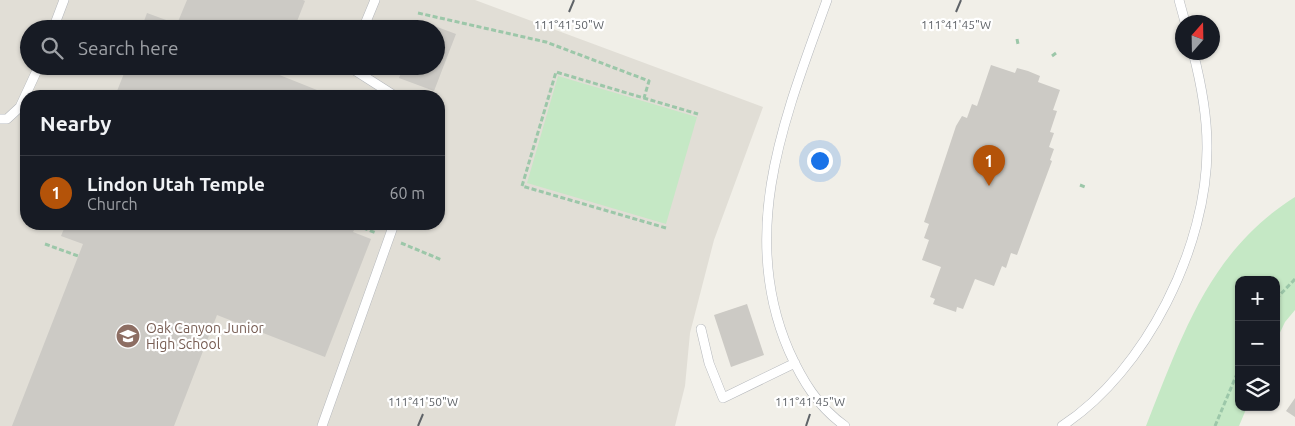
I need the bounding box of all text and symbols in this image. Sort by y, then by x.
north arrow [1175,15,1220,60]
text: 111°41'50"W [534,18,604,31]
text: 111°41'45"W [921,18,991,31]
search box [20,20,445,75]
icon: search [38,34,66,62]
text: Search here [78,37,178,59]
text: Nearby [40,111,111,135]
pin: 1 [973,145,1005,186]
your location [807,148,833,174]
text: Lindon Utah Temple [87,173,265,195]
text: 1 [51,184,61,202]
text: 60 m [389,184,425,202]
text: Church [87,195,138,213]
map controls [1235,276,1280,411]
button: + [1235,276,1280,321]
place label: Oak Canyon Junior High School [146,320,265,352]
button: − [1235,321,1280,366]
school or university icon: Oak Canyon Junior High School [115,323,141,349]
button: layers [1235,366,1280,411]
text: 111°41'50"W [388,395,458,408]
text: 111°41'45"W [775,395,845,408]

